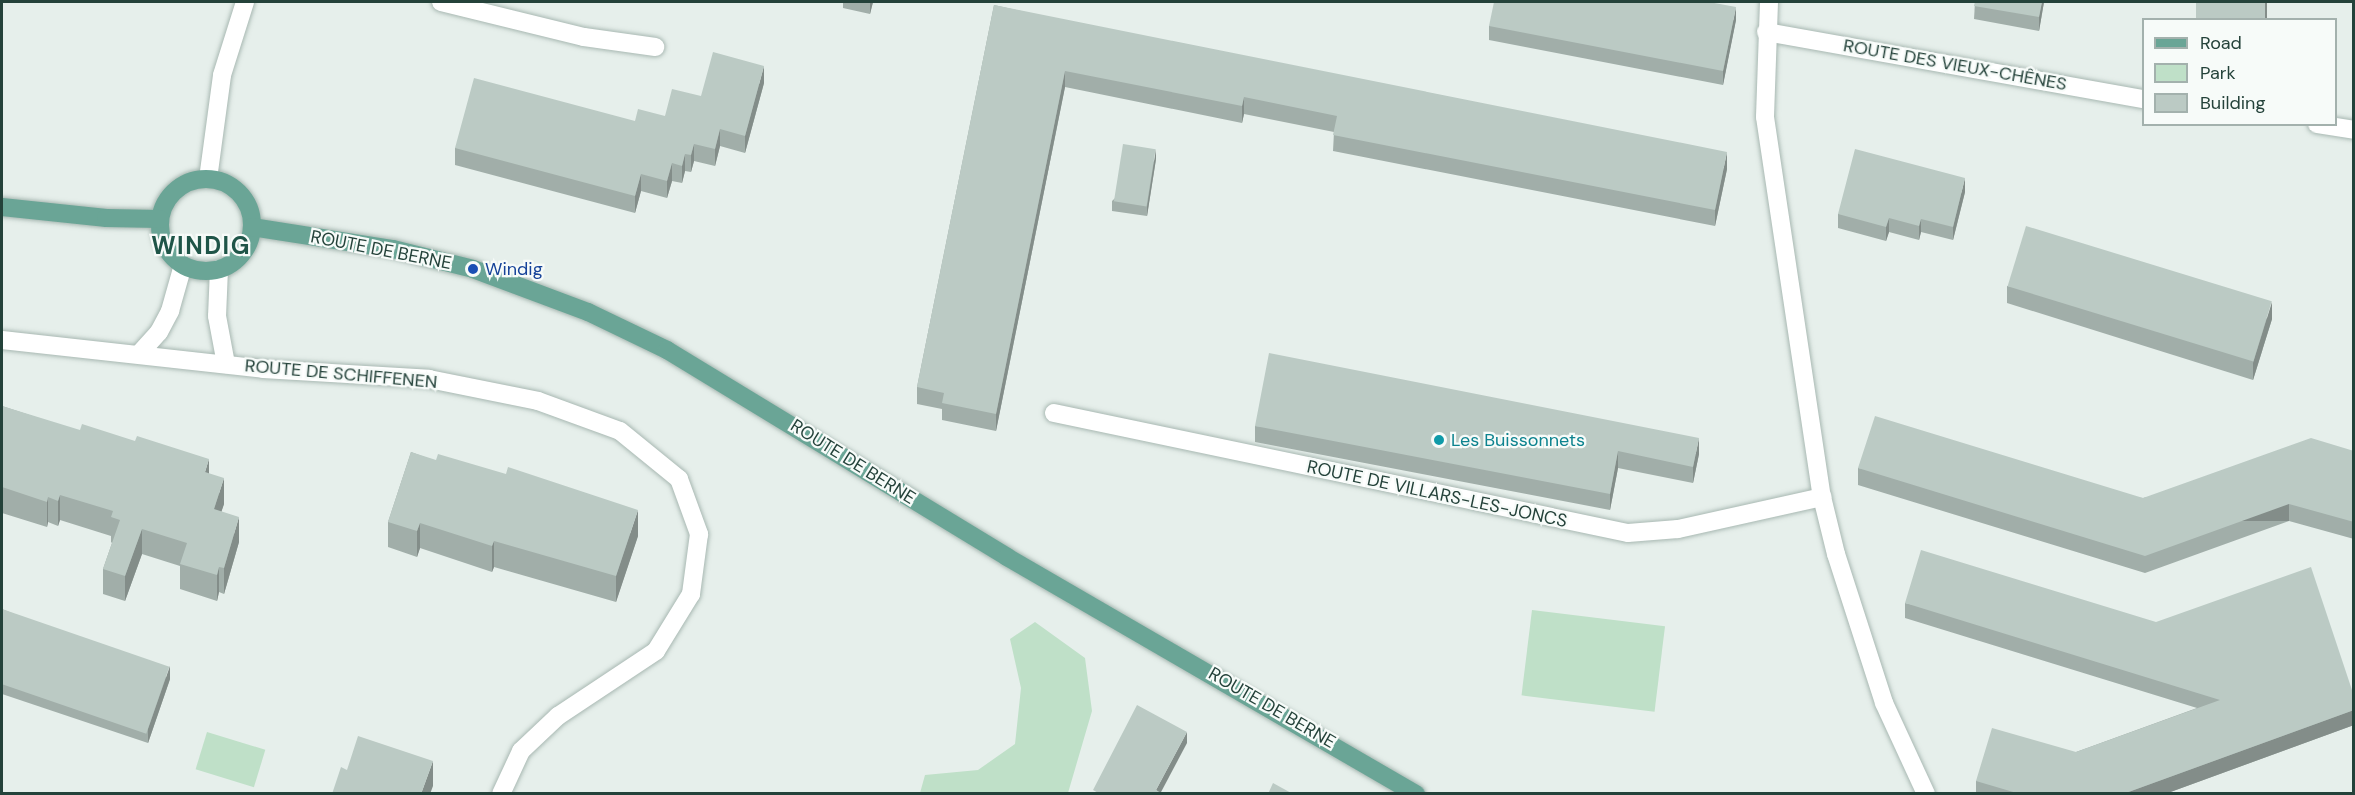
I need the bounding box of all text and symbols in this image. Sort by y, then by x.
legend [2142,18,2337,126]
text: Road [2200,31,2242,55]
street label: ROUTE DES VIEUX-CHÊNES [1842,35,2068,95]
text: Park [2200,61,2236,85]
text: Building [2200,91,2265,115]
street label: ROUTE DE BERNE [309,226,453,274]
district label: WINDIG [151,232,251,260]
place label: Windig [485,258,543,280]
marker: Windig [466,262,480,276]
street label: ROUTE DE SCHIFFENEN [244,355,438,393]
street label: ROUTE DE BERNE [787,415,919,509]
place label: Les Buissonnets [1451,429,1585,451]
marker: Les Buissonnets [1432,433,1446,447]
street label: ROUTE DE VILLARS-LES-JONCS [1305,456,1569,532]
street label: ROUTE DE BERNE [1205,663,1339,753]

